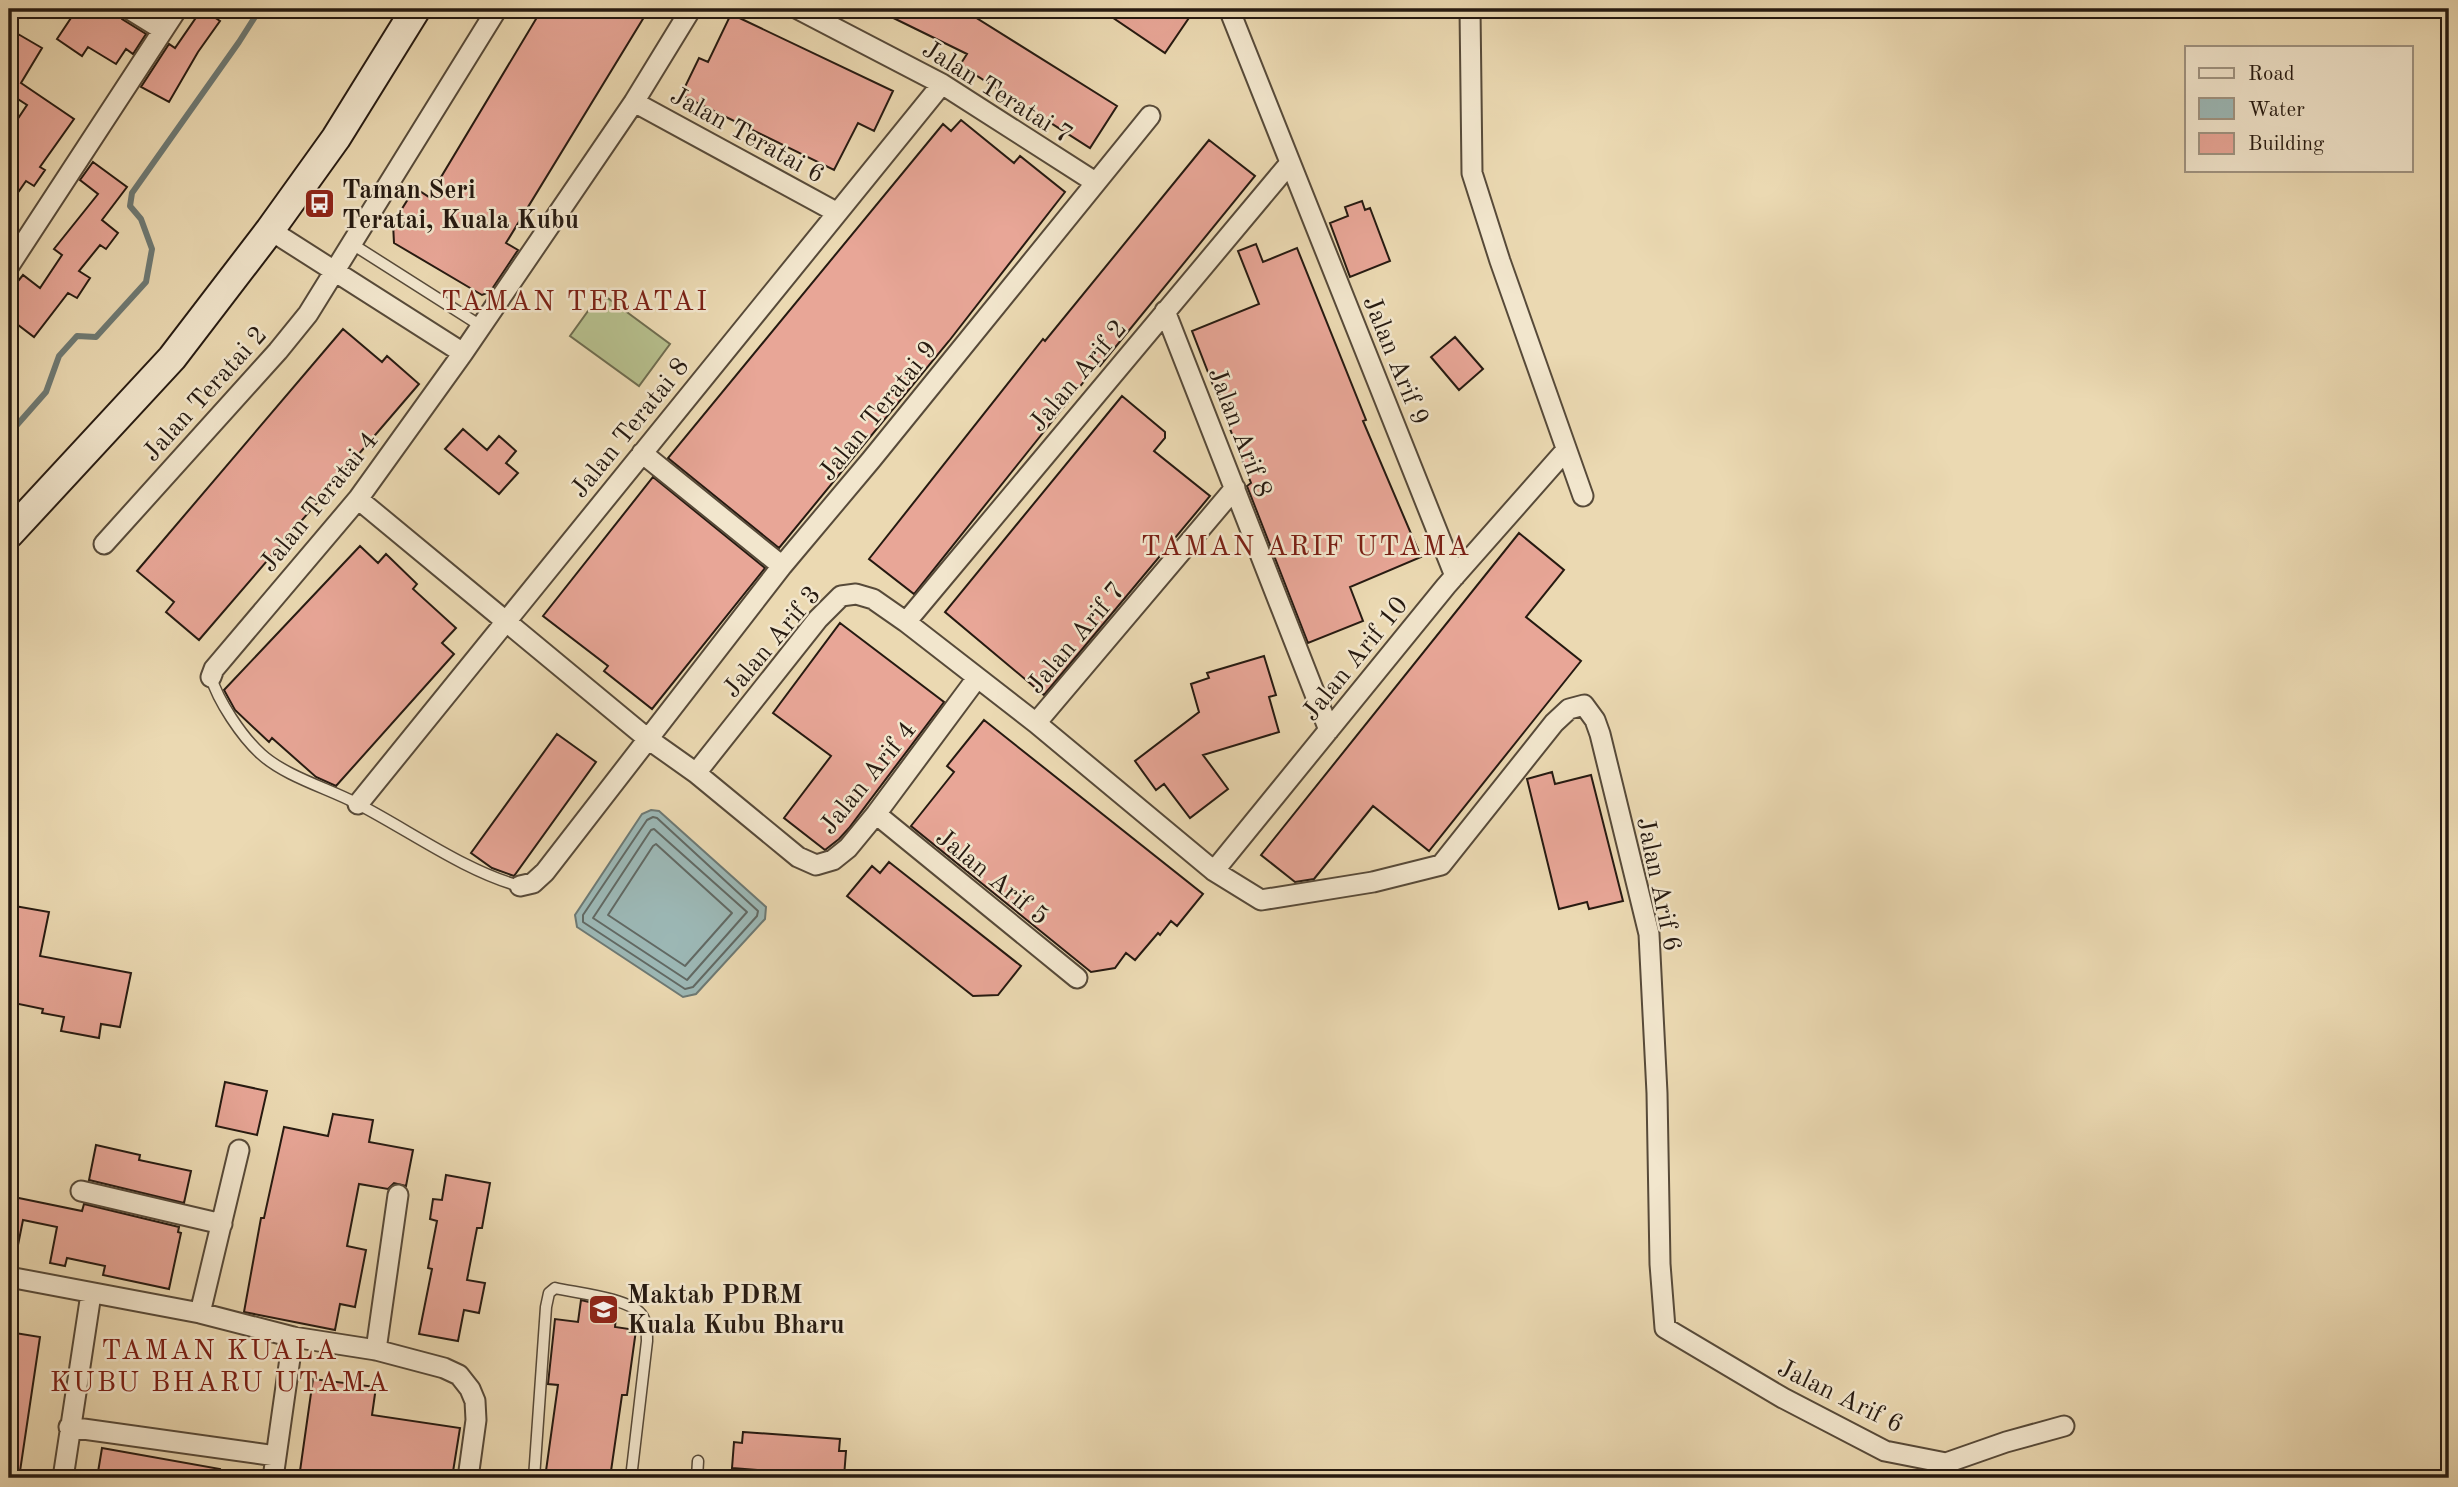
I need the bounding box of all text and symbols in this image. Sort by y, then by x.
street label: Jalan Teratai 7 [917,36,1077,149]
legend [2185,46,2412,172]
text: Road [2248,64,2295,85]
street label: Jalan Teratai 6 [666,83,828,189]
text: Water [2248,100,2305,121]
text: Building [2248,134,2325,155]
place label: Taman Seri Teratai, Kuala Kubu [342,178,579,234]
bus stop icon: Taman Seri Teratai, Kuala Kubu [302,187,336,221]
district label: TAMAN TERATAI [441,289,709,317]
street label: Jalan Arif 9 [1358,293,1433,429]
street label: Jalan Arif 2 [1025,316,1132,437]
street label: Jalan Teratai 2 [138,322,273,467]
street label: Jalan Teratai 9 [814,336,943,486]
street label: Jalan Teratai 8 [566,353,695,503]
street label: Jalan Arif 8 [1203,364,1276,501]
street label: Jalan Teratai 4 [255,427,384,577]
district label: TAMAN ARIF UTAMA [1141,534,1471,562]
street label: Jalan Arif 7 [1023,578,1130,699]
street label: Jalan Arif 3 [719,582,826,703]
street label: Jalan Arif 10 [1298,592,1413,726]
street label: Jalan Arif 4 [815,717,922,840]
street label: Jalan Arif 6 [1631,815,1685,954]
street label: Jalan Arif 5 [930,824,1053,931]
place label: Maktab PDRM Kuala Kubu Bharu [627,1283,844,1339]
school or university icon: Maktab PDRM Kuala Kubu Bharu [587,1292,621,1326]
district label: TAMAN KUALA KUBU BHARU UTAMA [50,1338,390,1398]
street label: Jalan Arif 6 [1773,1355,1907,1438]

